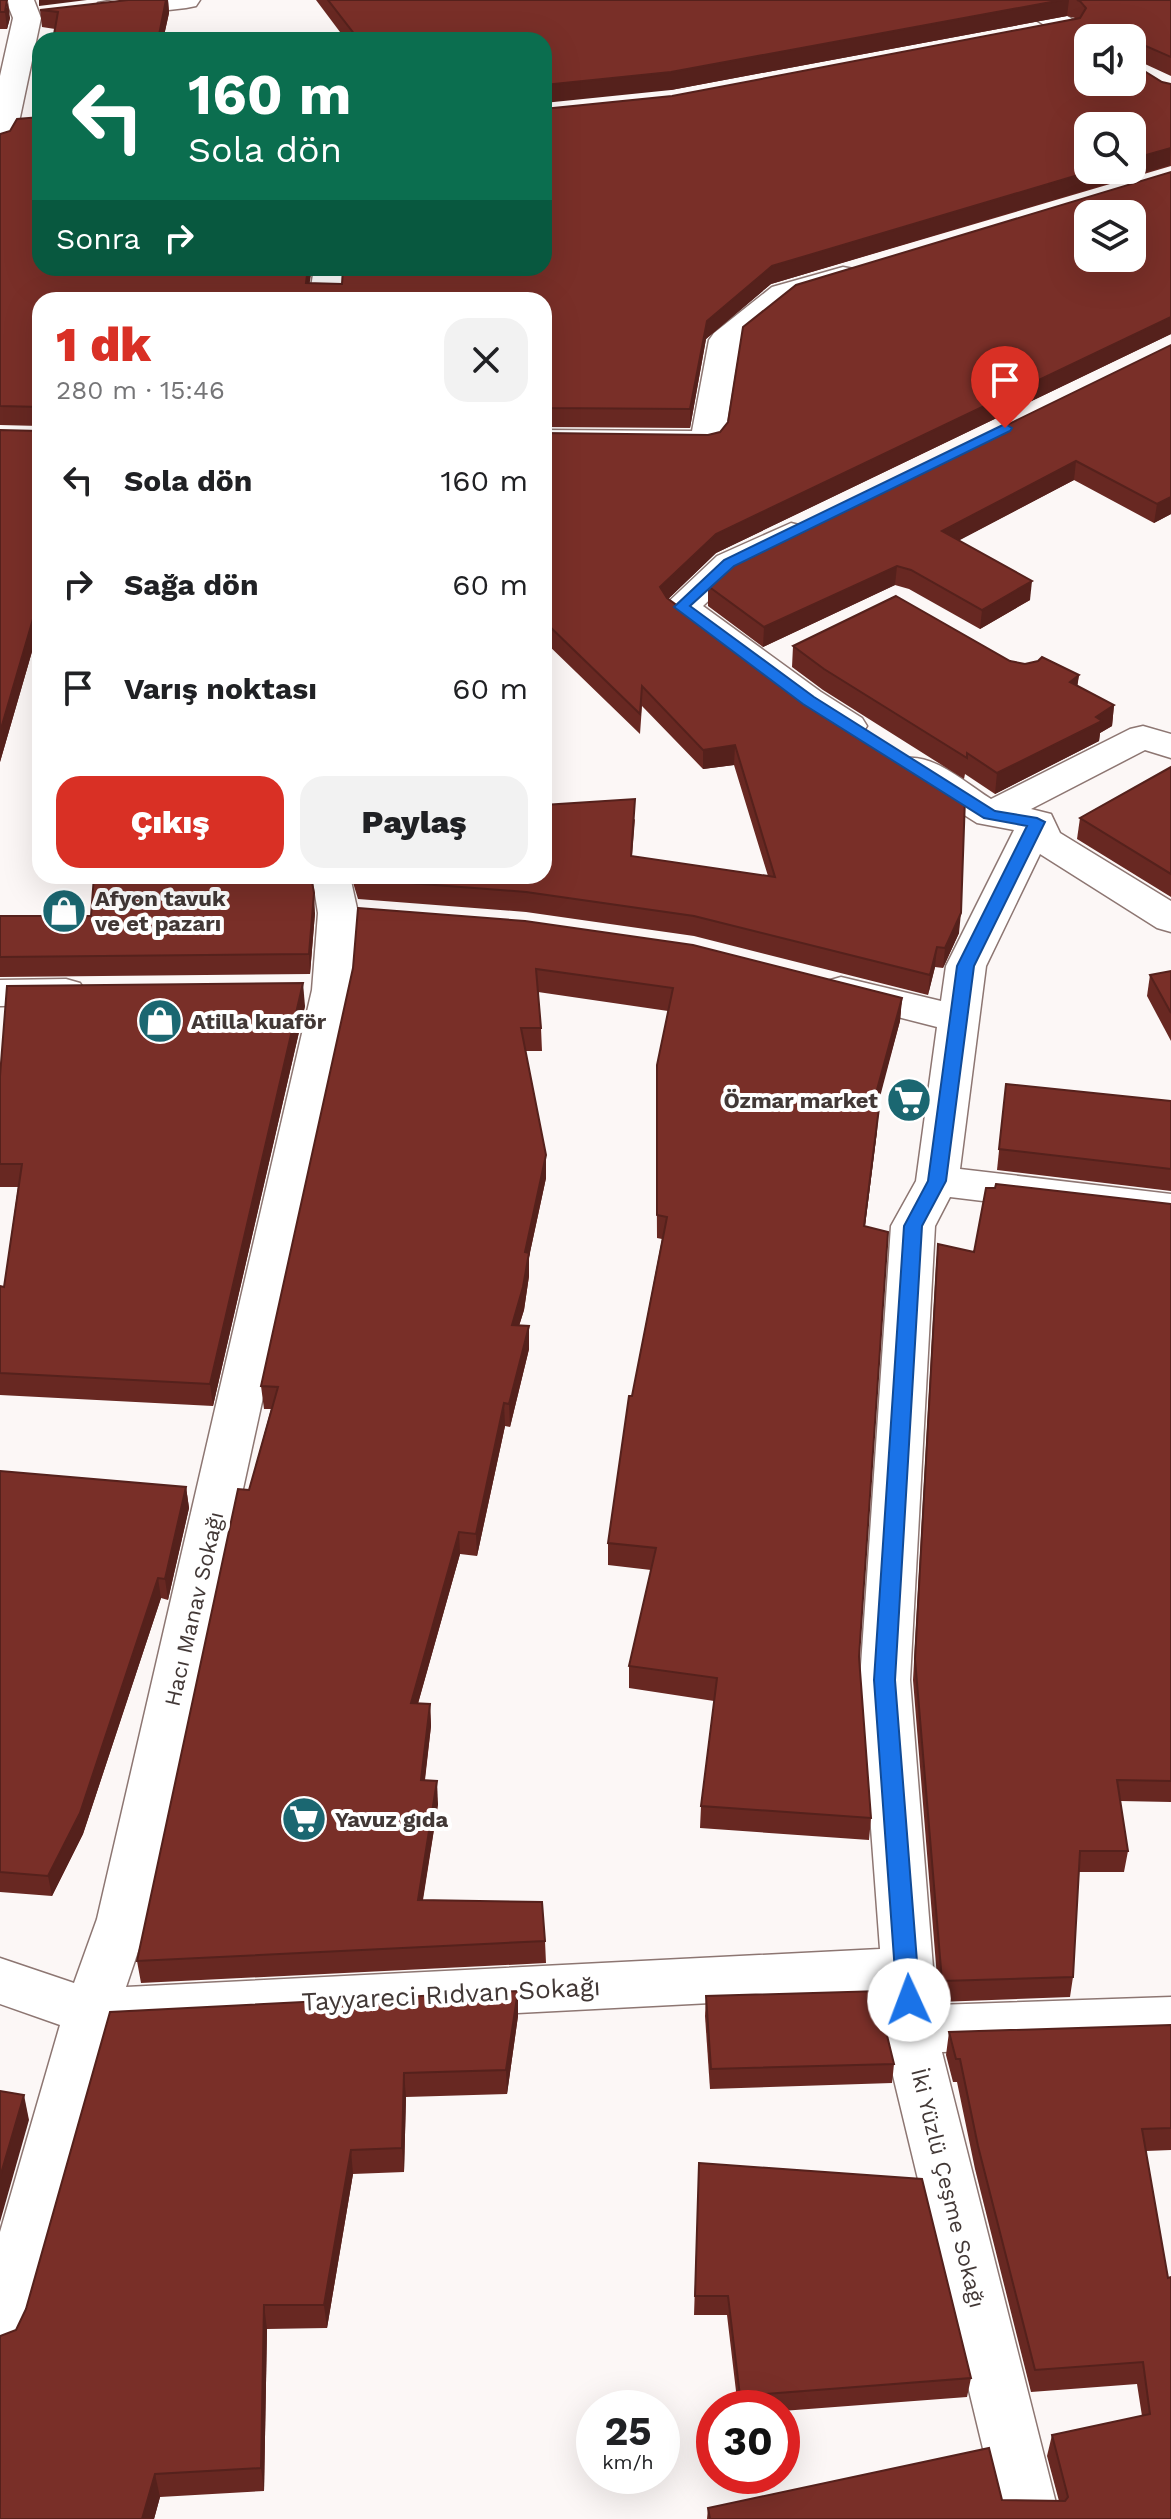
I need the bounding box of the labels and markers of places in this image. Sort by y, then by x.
pin [971,346,1039,428]
place label: Afyon tavuk ve et pazarı [94,886,226,936]
shop icon: Afyon tavuk ve et pazarı [40,887,88,935]
shop icon: Atilla kuaför [136,997,184,1045]
place label: Atilla kuaför [191,1009,327,1034]
supermarket icon: Özmar market [885,1076,933,1124]
place label: Özmar market [723,1088,878,1113]
supermarket icon: Yavuz gıda [280,1795,328,1843]
place label: Yavuz gıda [335,1807,449,1832]

